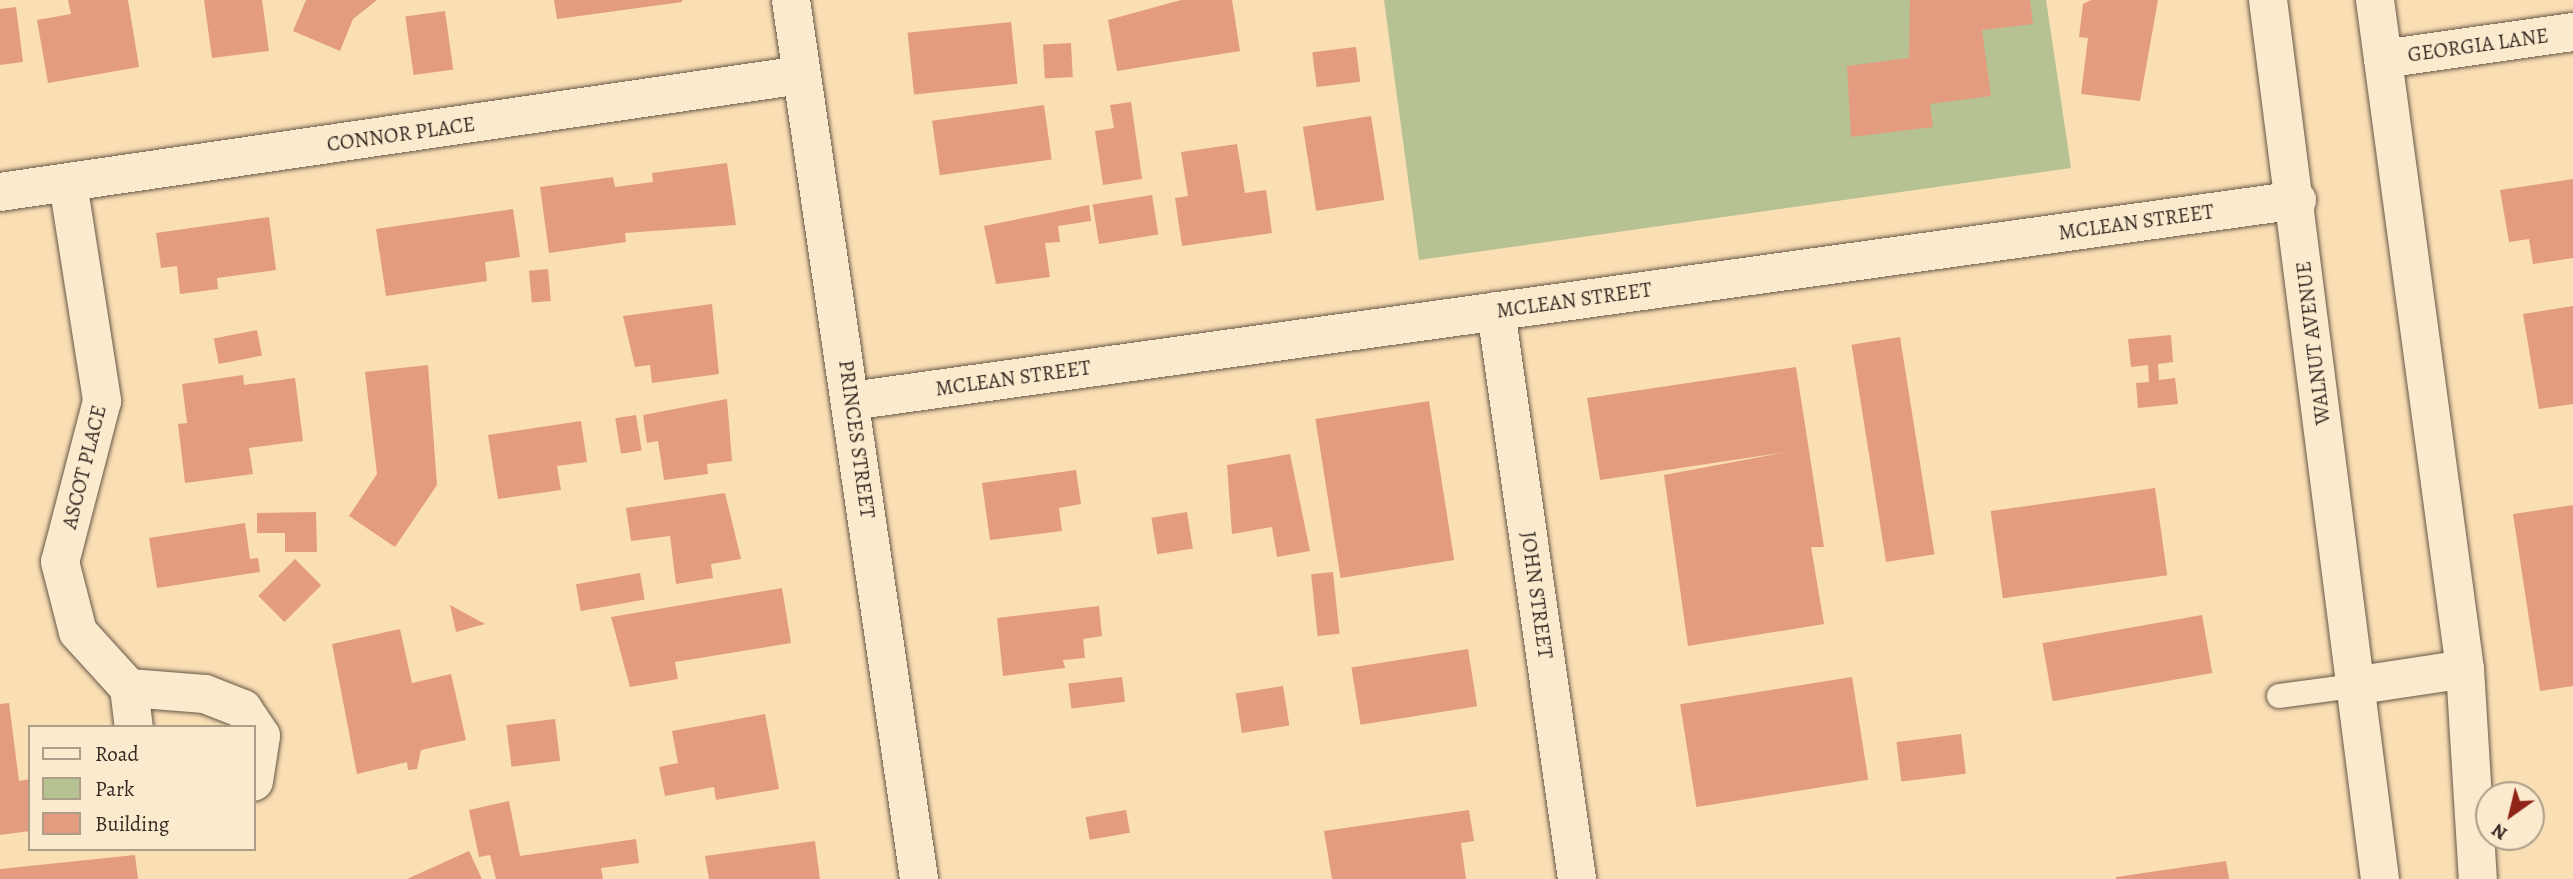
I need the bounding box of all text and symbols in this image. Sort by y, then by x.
street label: GEORGIA LANE [2406,23,2550,67]
street label: CONNOR PLACE [325,111,477,157]
street label: MCLEAN STREET [2057,199,2215,245]
street label: WALNUT AVENUE [2290,260,2336,426]
street label: MCLEAN STREET [1495,277,1653,323]
street label: MCLEAN STREET [934,355,1092,401]
street label: PRINCES STREET [833,358,881,520]
street label: ASCOT PLACE [56,403,112,531]
street label: JOHN STREET [1516,530,1558,660]
legend [28,725,256,851]
text: Road [95,740,139,768]
text: Park [95,775,134,803]
north arrow [2475,781,2545,851]
text: Building [95,810,169,838]
text: N [2486,817,2512,846]

